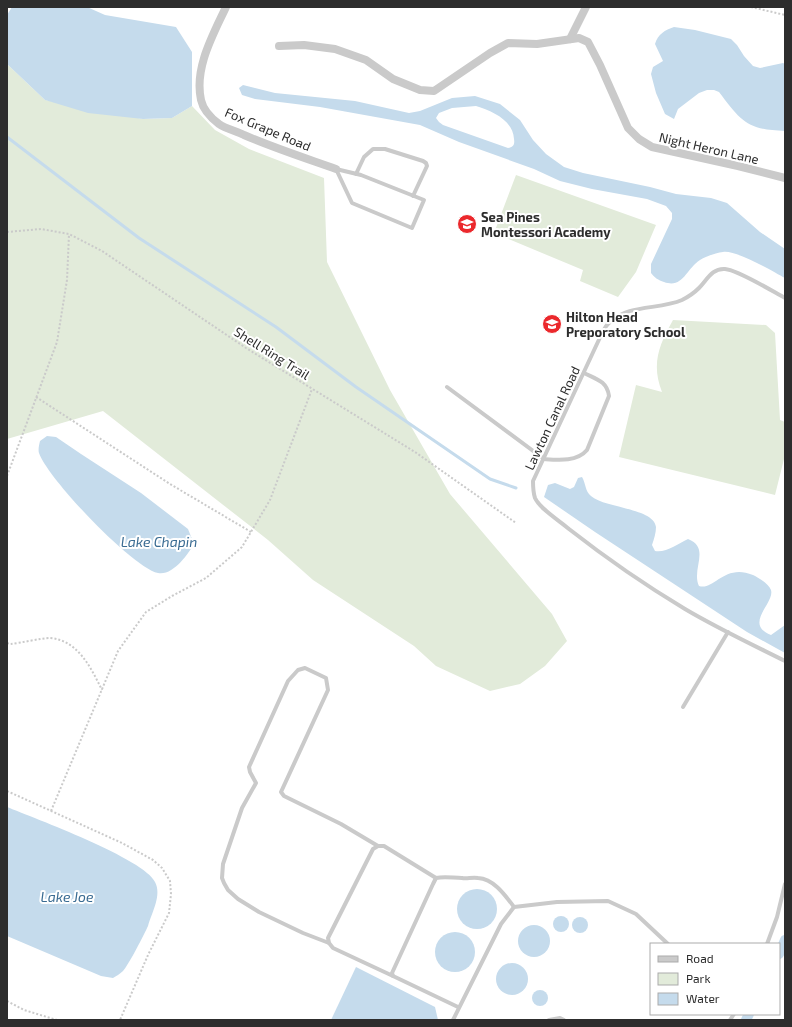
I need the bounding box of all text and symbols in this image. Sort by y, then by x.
street label: Fox Grape Road [223,104,313,154]
street label: Night Heron Lane [658,129,760,167]
place label: Sea Pines Montessori Academy [481,209,611,240]
school or university icon: Sea Pines Montessori Academy [456,213,478,235]
place label: Hilton Head Preporatory School [566,309,686,340]
school or university icon: Hilton Head Preporatory School [541,313,563,335]
street label: Shell Ring Trail [231,323,313,383]
street label: Lawton Canal Road [521,363,583,473]
water label: Lake Chapin [121,533,197,550]
water label: Lake Joe [41,888,94,905]
legend [650,943,780,1015]
text: Road [686,951,714,965]
text: Park [686,971,711,985]
text: Water [686,991,720,1005]

